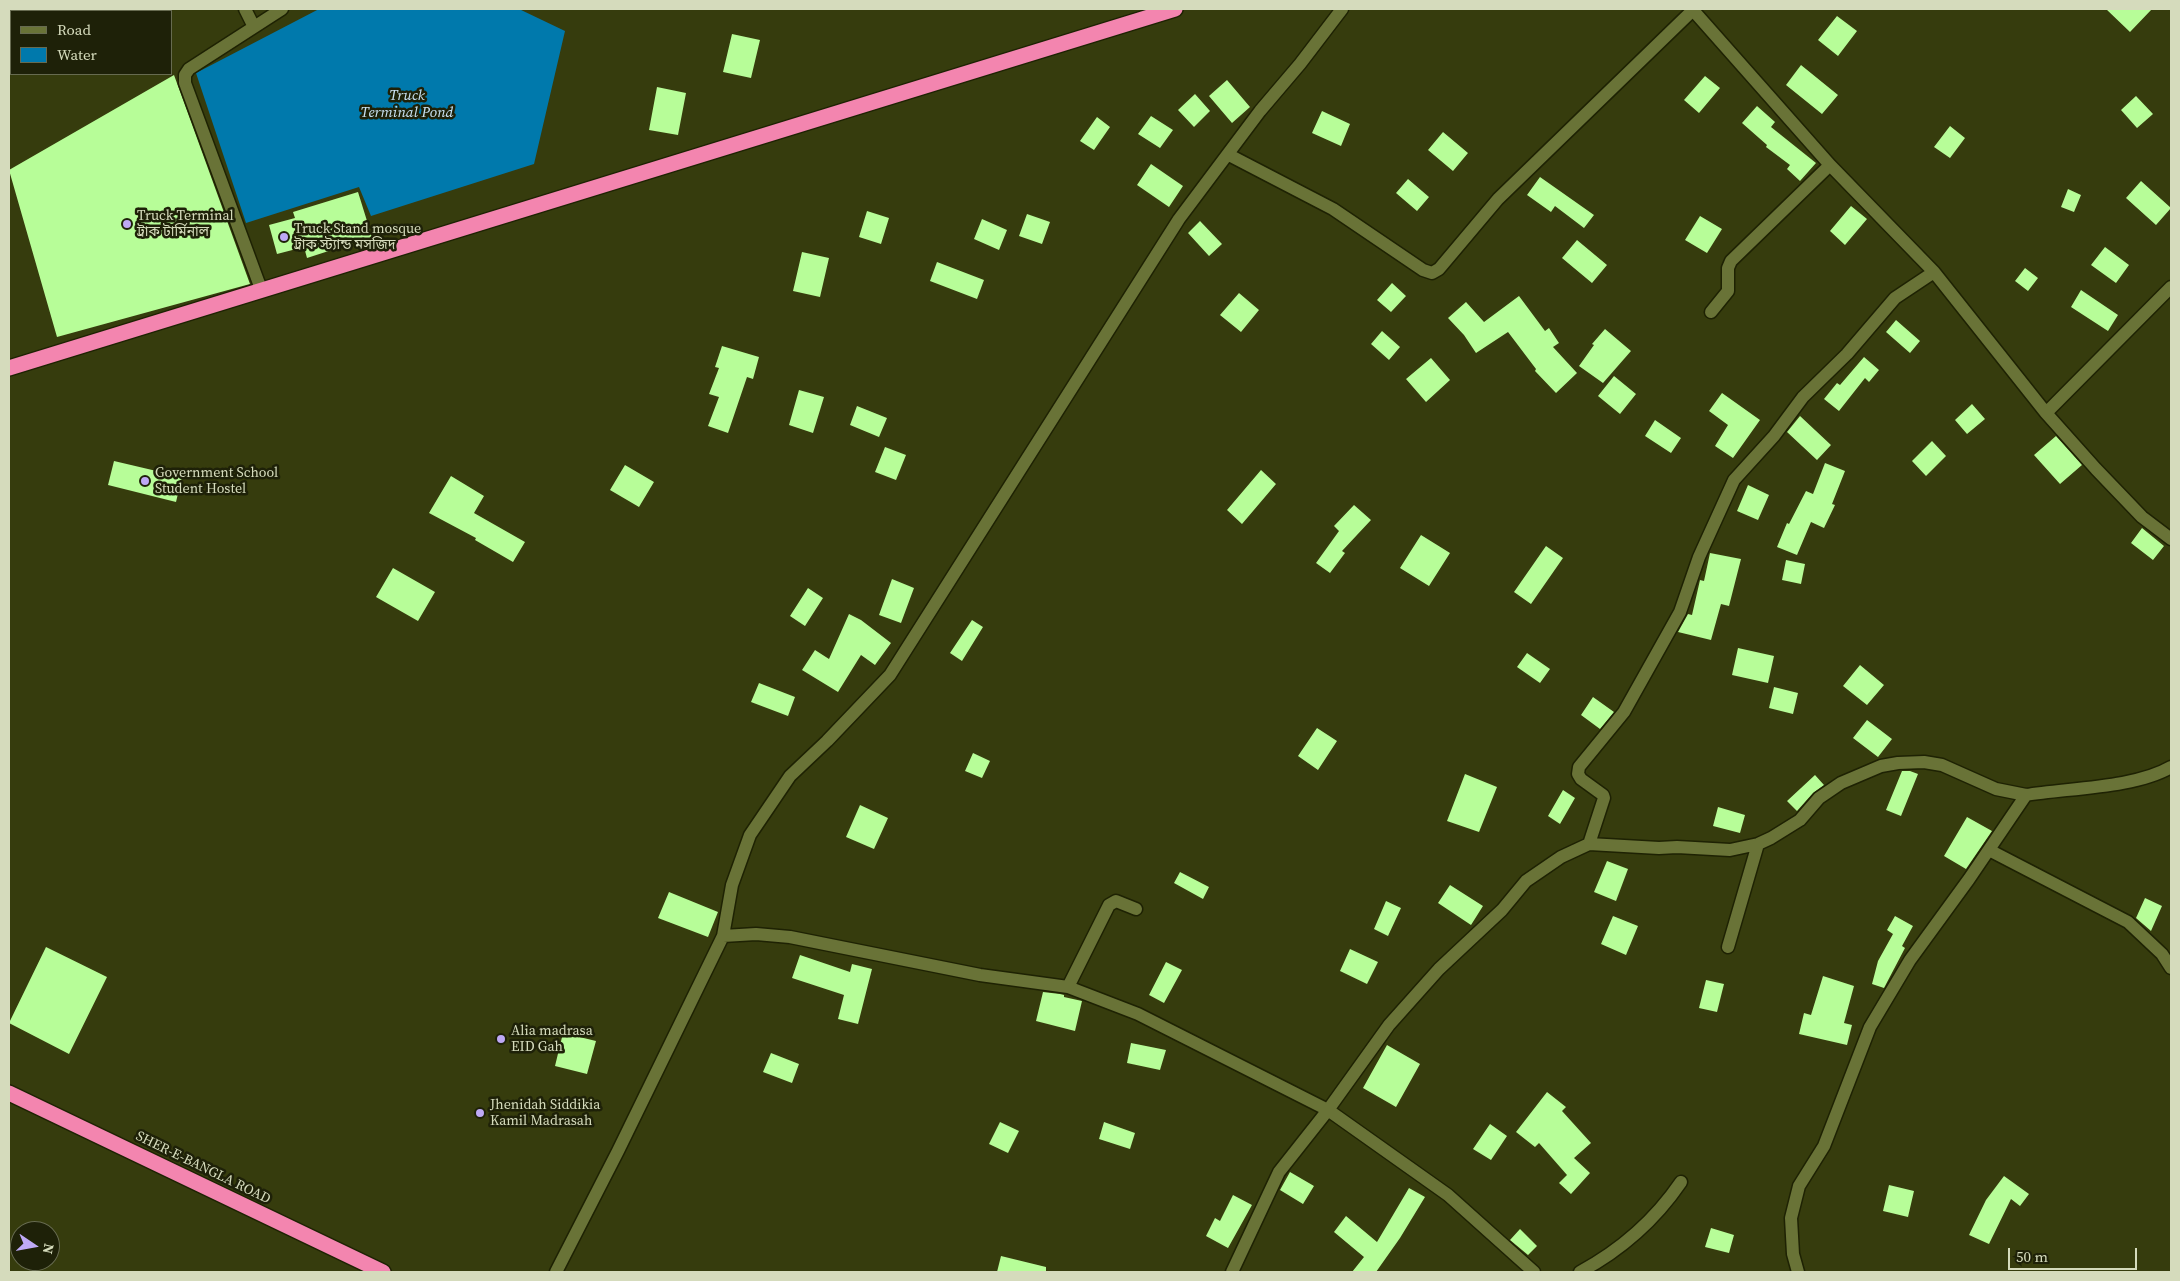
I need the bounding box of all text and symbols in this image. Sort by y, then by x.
legend [10,10,172,75]
text: Road [57,19,91,40]
text: Water [57,44,97,65]
water label: Truck Terminal Pond [361,87,453,122]
place label: Truck Terminal ট্রাক টার্মিনাল [137,208,234,240]
marker: Truck Terminal ট্রাক টার্মিনাল [121,218,133,230]
place label: Truck Stand mosque ট্রাক স্ট্যান্ড মসজিদ [294,221,421,253]
marker: Truck Stand mosque ট্রাক স্ট্যান্ড মসজিদ [278,231,290,243]
place label: Government School Student Hostel [155,465,278,498]
marker: Government School Student Hostel [139,475,151,487]
place label: Alia madrasa EID Gah [511,1023,593,1056]
marker: Alia madrasa EID Gah [495,1033,507,1045]
place label: Jhenidah Siddikia Kamil Madrasah [490,1097,600,1130]
marker: Jhenidah Siddikia Kamil Madrasah [474,1107,486,1119]
street label: SHER-E-BANGLA ROAD [133,1128,273,1208]
north arrow [10,1221,60,1271]
scale bar [2010,1238,2139,1270]
text: N [38,1242,60,1256]
text: 50 m [2016,1246,2048,1267]

